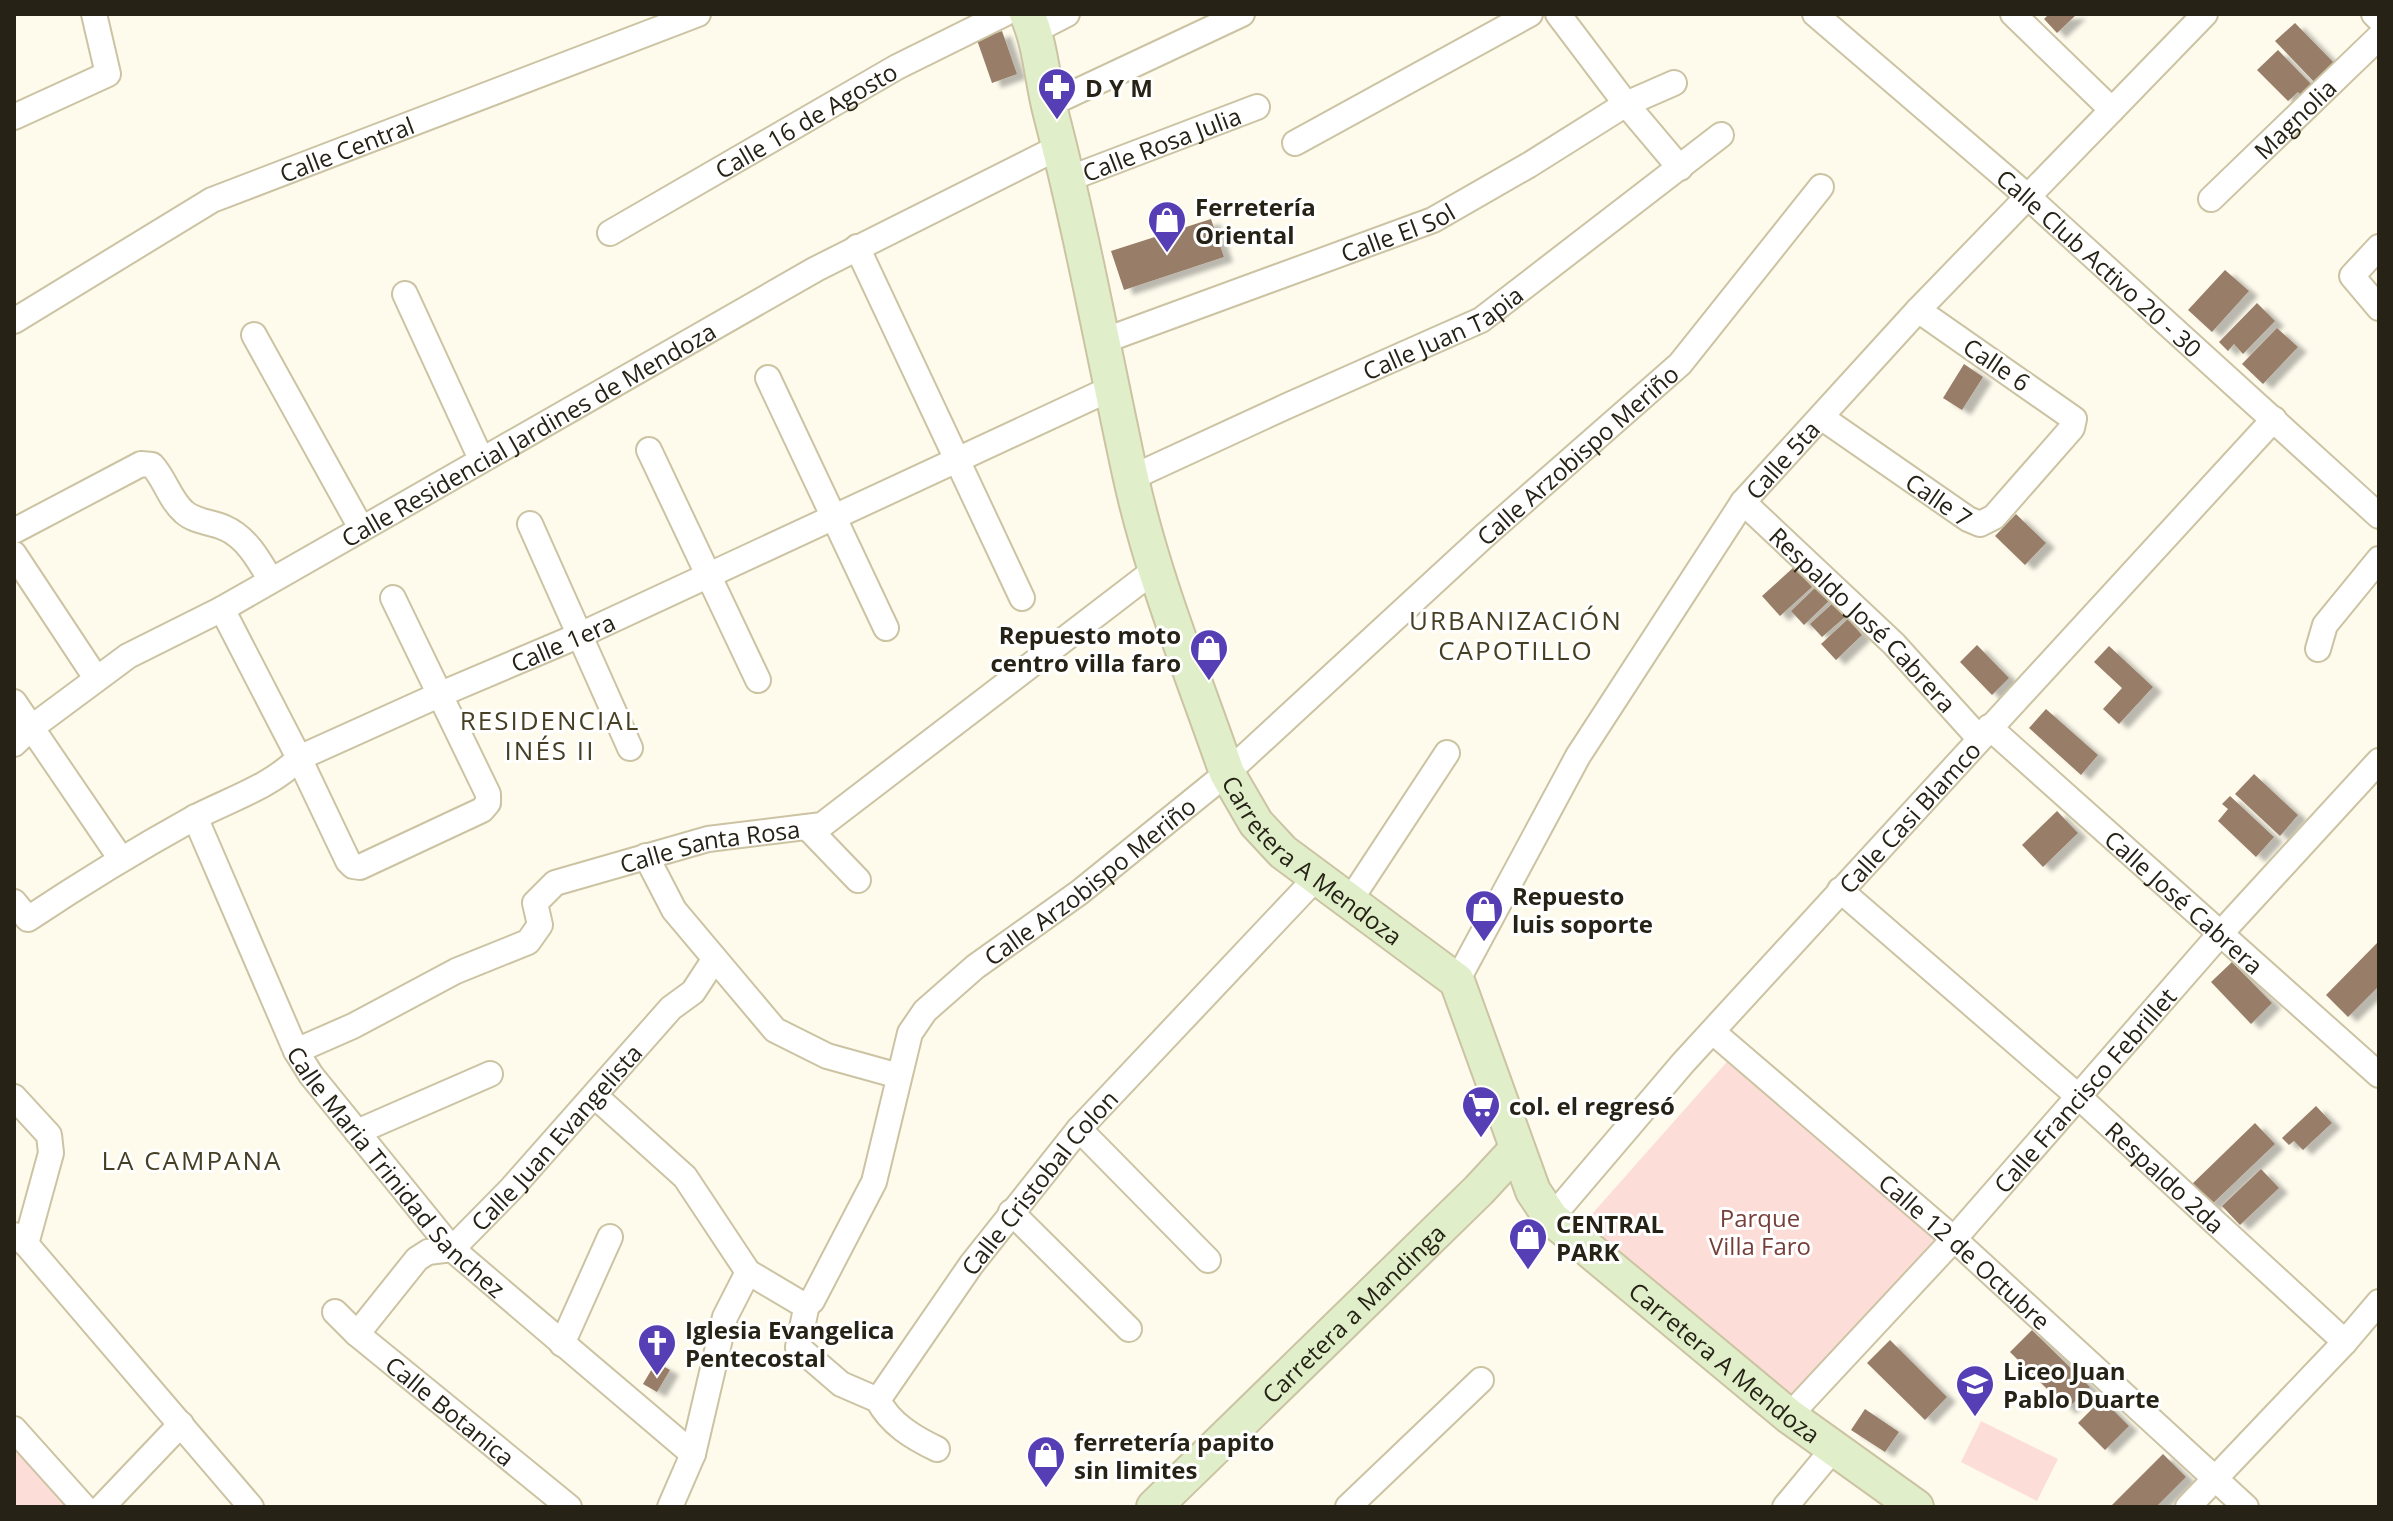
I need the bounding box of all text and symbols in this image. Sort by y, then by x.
street label: Calle 16 de Agosto [708,54,903,186]
pharmacy icon: D Y M [1036,66,1078,121]
place label: D Y M [1085,71,1153,104]
street label: Magnolia [2246,71,2343,166]
street label: Calle Rosa Julia [1077,98,1245,189]
street label: Calle Central [275,108,418,189]
street label: Calle Club Activo 20 - 30 [1990,161,2210,364]
place label: Ferretería Oriental [1195,190,1316,251]
street label: Calle El Sol [1336,195,1461,269]
shop icon: Ferretería Oriental [1146,199,1188,254]
street label: Calle Juan Tapia [1357,278,1529,387]
street label: Calle Residencial Jardines de Mendoza [335,314,721,554]
street label: Calle 6 [1957,330,2037,398]
street label: Calle Arzobispo Meriño [1469,357,1685,552]
street label: Calle 5ta [1737,413,1826,506]
street label: Calle 7 [1899,464,1979,534]
street label: Respaldo José Cabrera [1763,519,1964,719]
district label: URBANIZACIÓN CAPOTILLO [1409,602,1623,668]
street label: Calle 1era [505,605,620,679]
place label: Repuesto moto centro villa faro [990,618,1181,679]
shop icon: Repuesto moto centro villa faro [1188,627,1230,682]
district label: RESIDENCIAL INÉS II [460,702,640,768]
street label: Calle Casi Blamco [1831,733,1987,900]
street label: Carretera A Mendoza [1215,769,1410,952]
street label: Calle Arzobispo Meriño [977,789,1202,972]
street label: Calle Santa Rosa [616,811,802,880]
street label: Calle José Cabrera [2098,822,2271,981]
place label: Repuesto luis soporte [1512,879,1653,940]
shop icon: Repuesto luis soporte [1463,888,1505,943]
street label: Calle Francisco Febrillet [1986,980,2183,1199]
street label: Calle Juan Evangelista [463,1036,649,1238]
street label: Calle Maria Trinidad Sanchez [280,1039,513,1304]
street label: Calle Cristobal Colon [953,1082,1125,1281]
supermarket icon: col. el regresó [1460,1084,1502,1139]
place label: col. el regresó [1509,1089,1675,1122]
street label: Respaldo 2da [2099,1114,2232,1240]
district label: LA CAMPANA [101,1142,283,1178]
street label: Calle 12 de Octubre [1872,1165,2058,1337]
park label: Parque Villa Faro [1709,1201,1811,1262]
place label: CENTRAL PARK [1556,1207,1664,1268]
street label: Carretera a Mandinga [1254,1216,1452,1410]
shop icon: CENTRAL PARK [1507,1216,1549,1271]
street label: Carretera A Mendoza [1623,1274,1827,1450]
place label: Iglesia Evangelica Pentecostal [685,1313,895,1374]
church icon: Iglesia Evangelica Pentecostal [636,1322,678,1377]
street label: Calle Botanica [379,1348,522,1473]
place label: Liceo Juan Pablo Duarte [2003,1354,2160,1415]
school or university icon: Liceo Juan Pablo Duarte [1954,1363,1996,1418]
place label: ferretería papito sin limites [1074,1425,1274,1486]
shop icon: ferretería papito sin limites [1025,1434,1067,1489]

